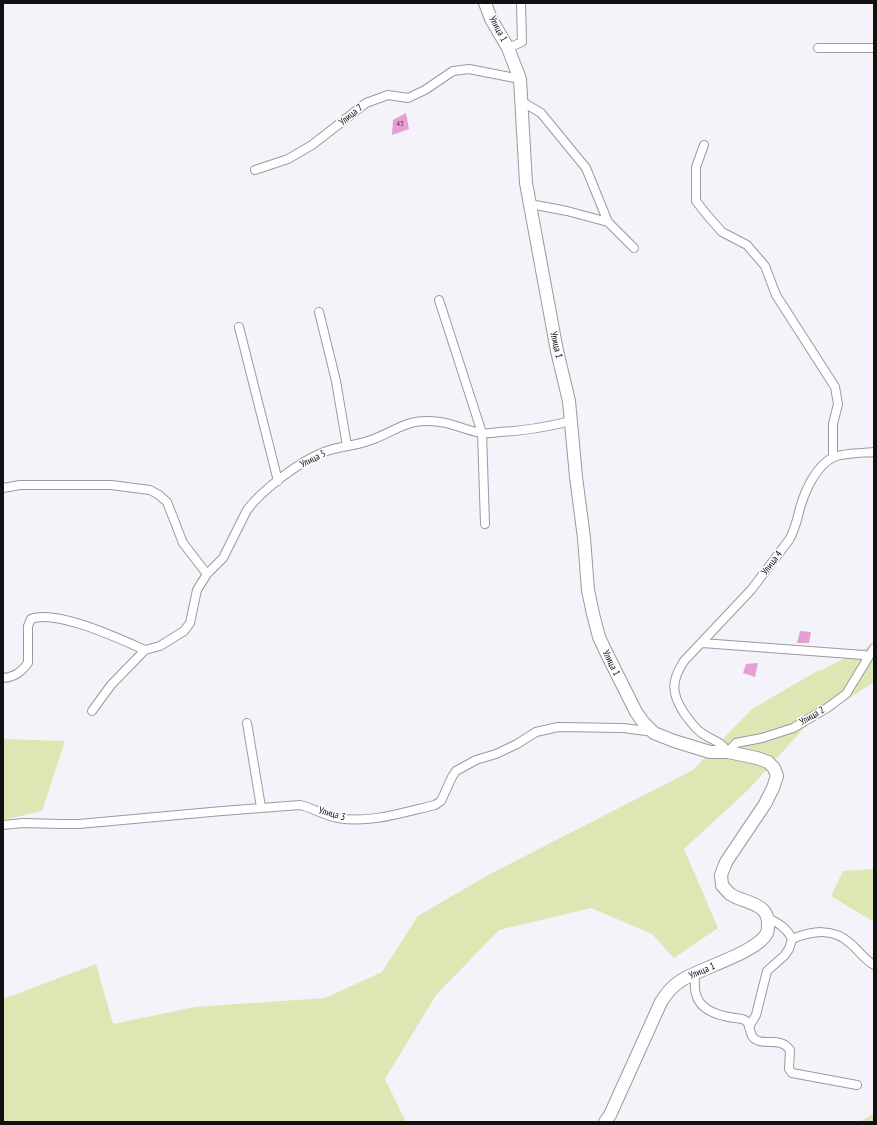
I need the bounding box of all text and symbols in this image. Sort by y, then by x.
street label: Улица 1 [486,14,510,44]
street label: Улица 7 [337,102,365,128]
house number: 43 [396,119,404,129]
street label: Улица 1 [547,330,565,360]
street label: Улица 5 [298,447,328,471]
street label: Улица 4 [759,549,785,577]
street label: Улица 1 [600,648,622,678]
street label: Улица 2 [797,704,827,728]
street label: Улица 3 [317,804,347,824]
street label: Улица 1 [687,960,717,982]

